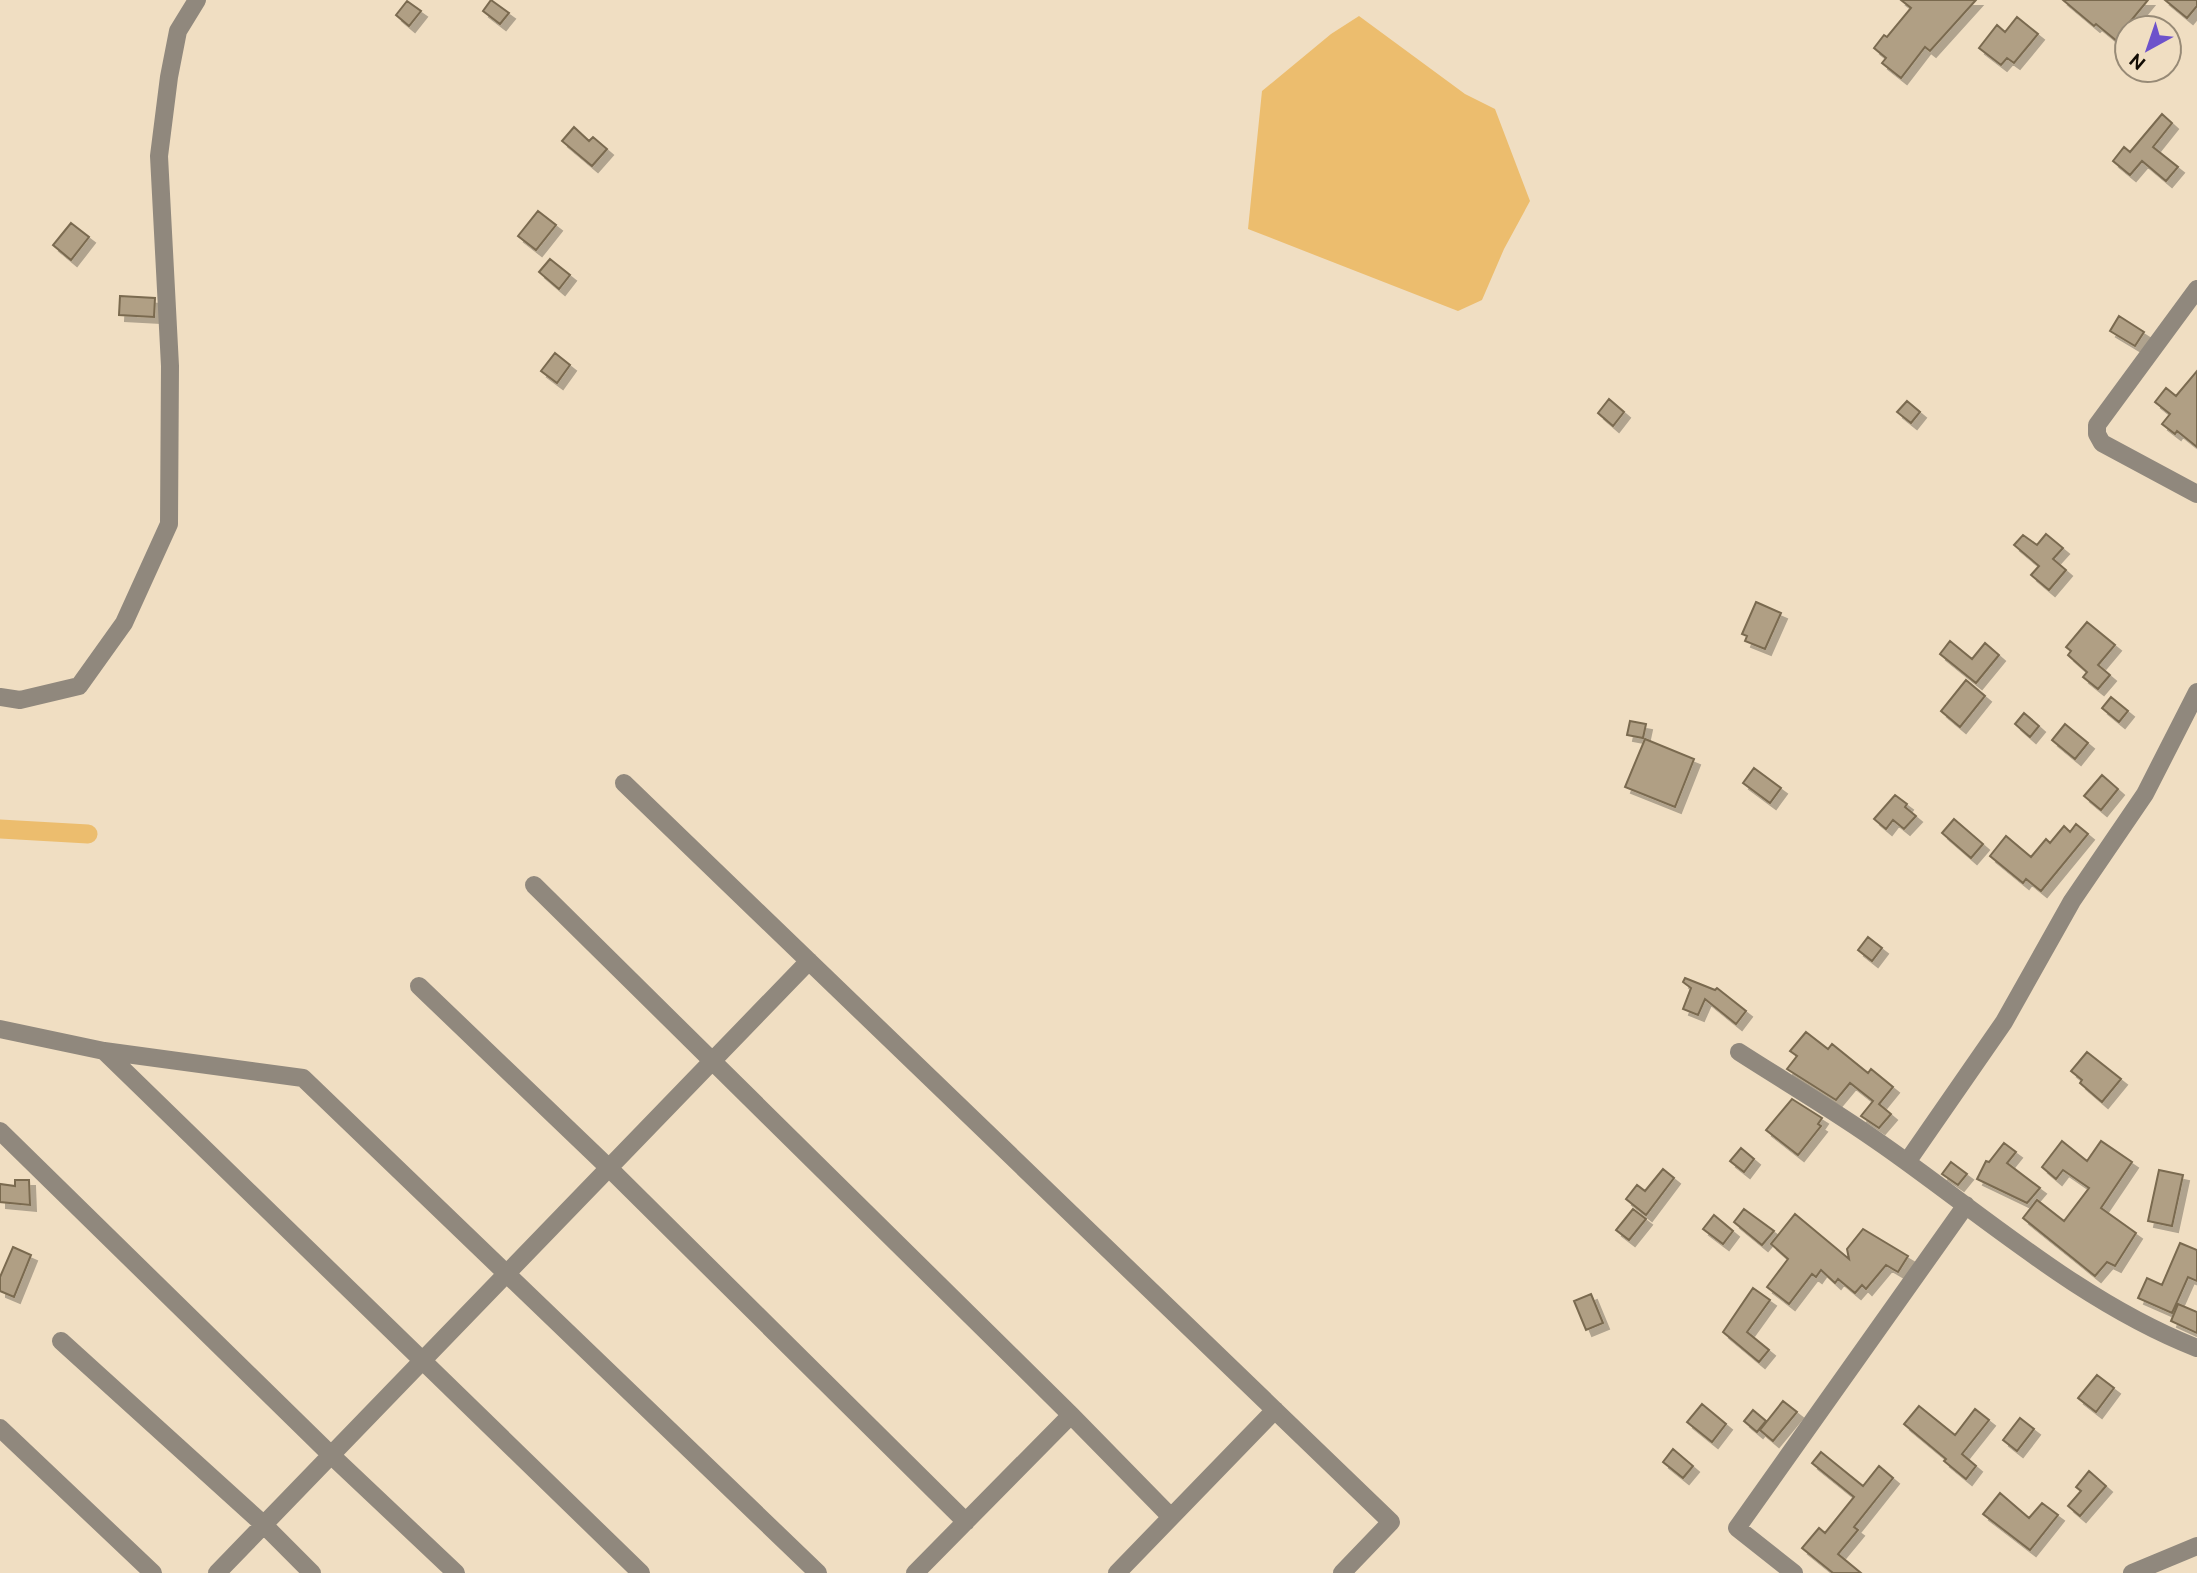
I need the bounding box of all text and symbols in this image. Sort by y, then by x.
north arrow [2113,14,2183,84]
text: N [2125,49,2150,75]

